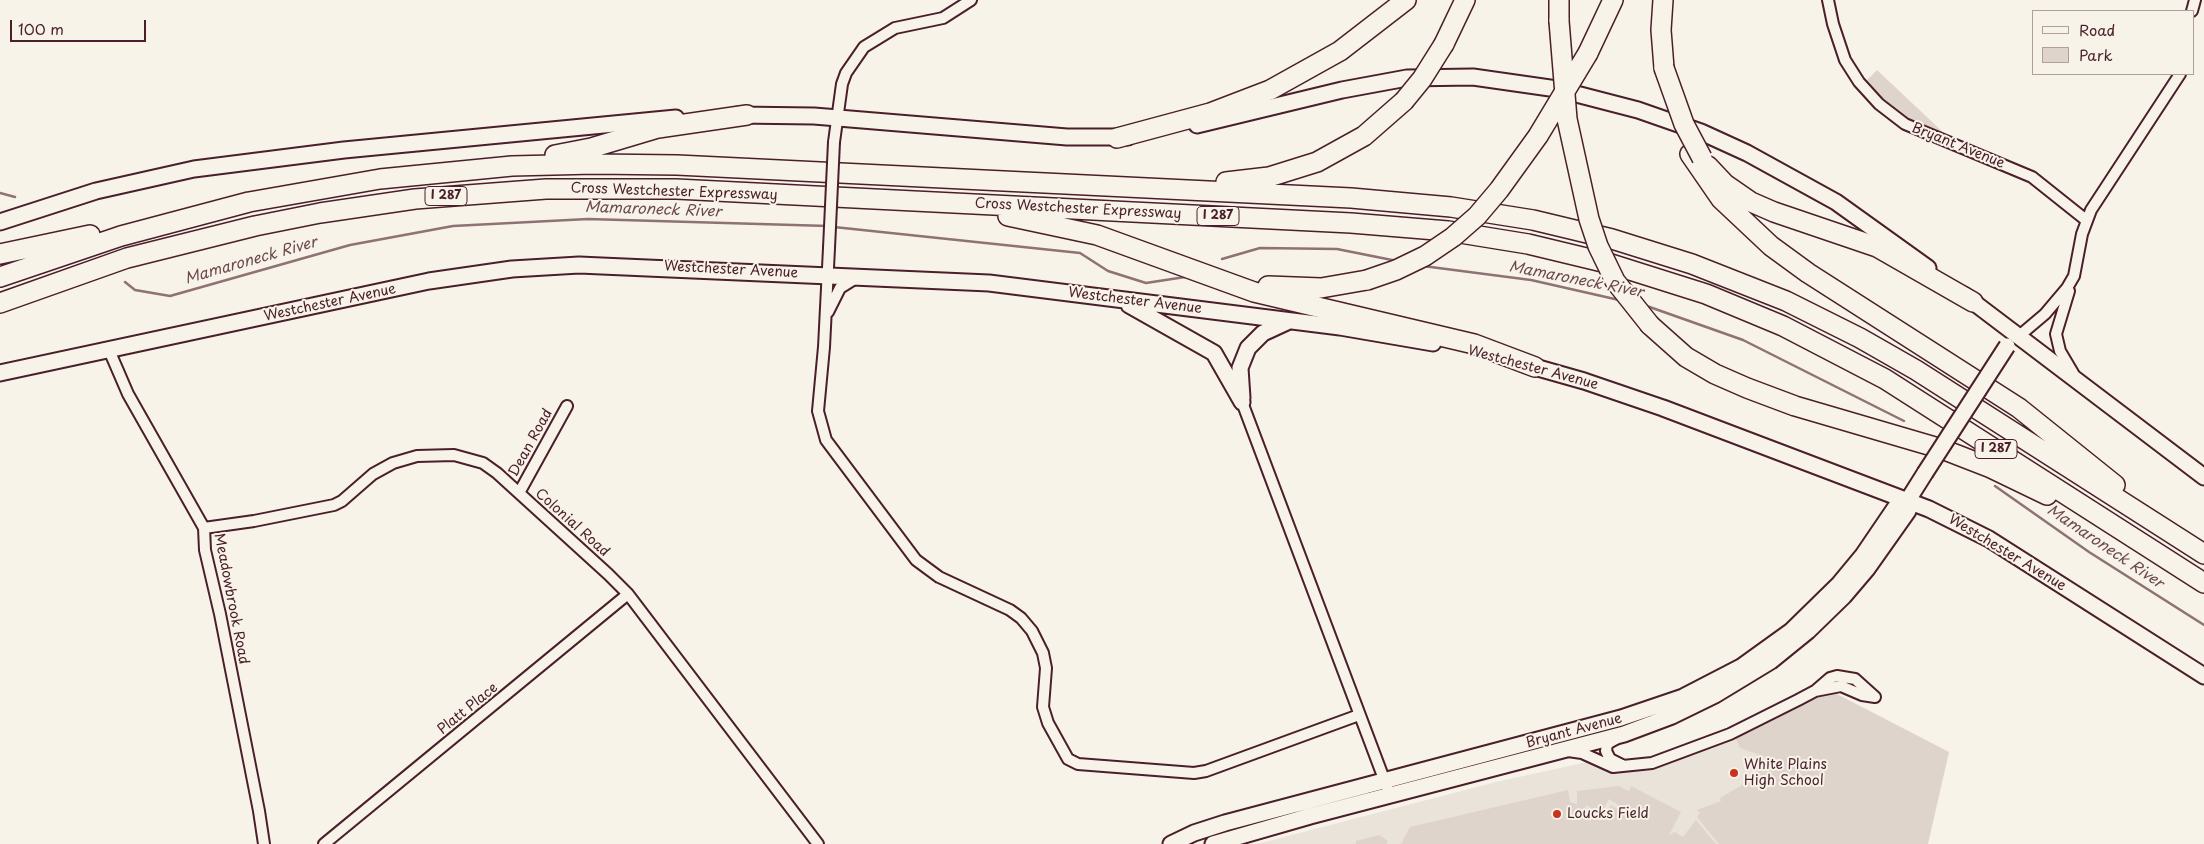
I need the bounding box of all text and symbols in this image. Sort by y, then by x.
scale bar [12,10,149,42]
legend [2032,10,2194,75]
text: 100 m [18,17,64,40]
text: Road [2079,18,2115,41]
text: Park [2079,43,2113,66]
street label: Bryant Avenue [1909,120,2007,172]
street label: Cross Westchester Expressway [570,180,778,204]
road number: I 287 [425,187,467,206]
street label: Cross Westchester Expressway [974,195,1182,223]
water label: Mamaroneck River [584,199,722,221]
road number: I 287 [1197,207,1239,226]
water label: Mamaroneck River [183,234,319,288]
street label: Westchester Avenue [663,258,799,282]
water label: Mamaroneck River [1507,258,1645,302]
street label: Westchester Avenue [262,281,398,325]
street label: Westchester Avenue [1067,284,1203,318]
street label: Westchester Avenue [1466,342,1600,394]
street label: Dean Road [505,406,557,480]
road number: I 287 [1975,439,2017,458]
street label: Colonial Road [532,485,612,561]
water label: Mamaroneck River [2043,501,2167,593]
street label: Westchester Avenue [1945,511,2069,595]
street label: Meadowbrook Road [210,532,252,666]
street label: Platt Place [435,680,501,738]
street label: Bryant Avenue [1524,710,1624,752]
place label: White Plains High School [1744,757,1827,790]
marker: White Plains High School [1728,767,1740,779]
place label: Loucks Field [1567,806,1649,822]
marker: Loucks Field [1551,808,1563,820]

